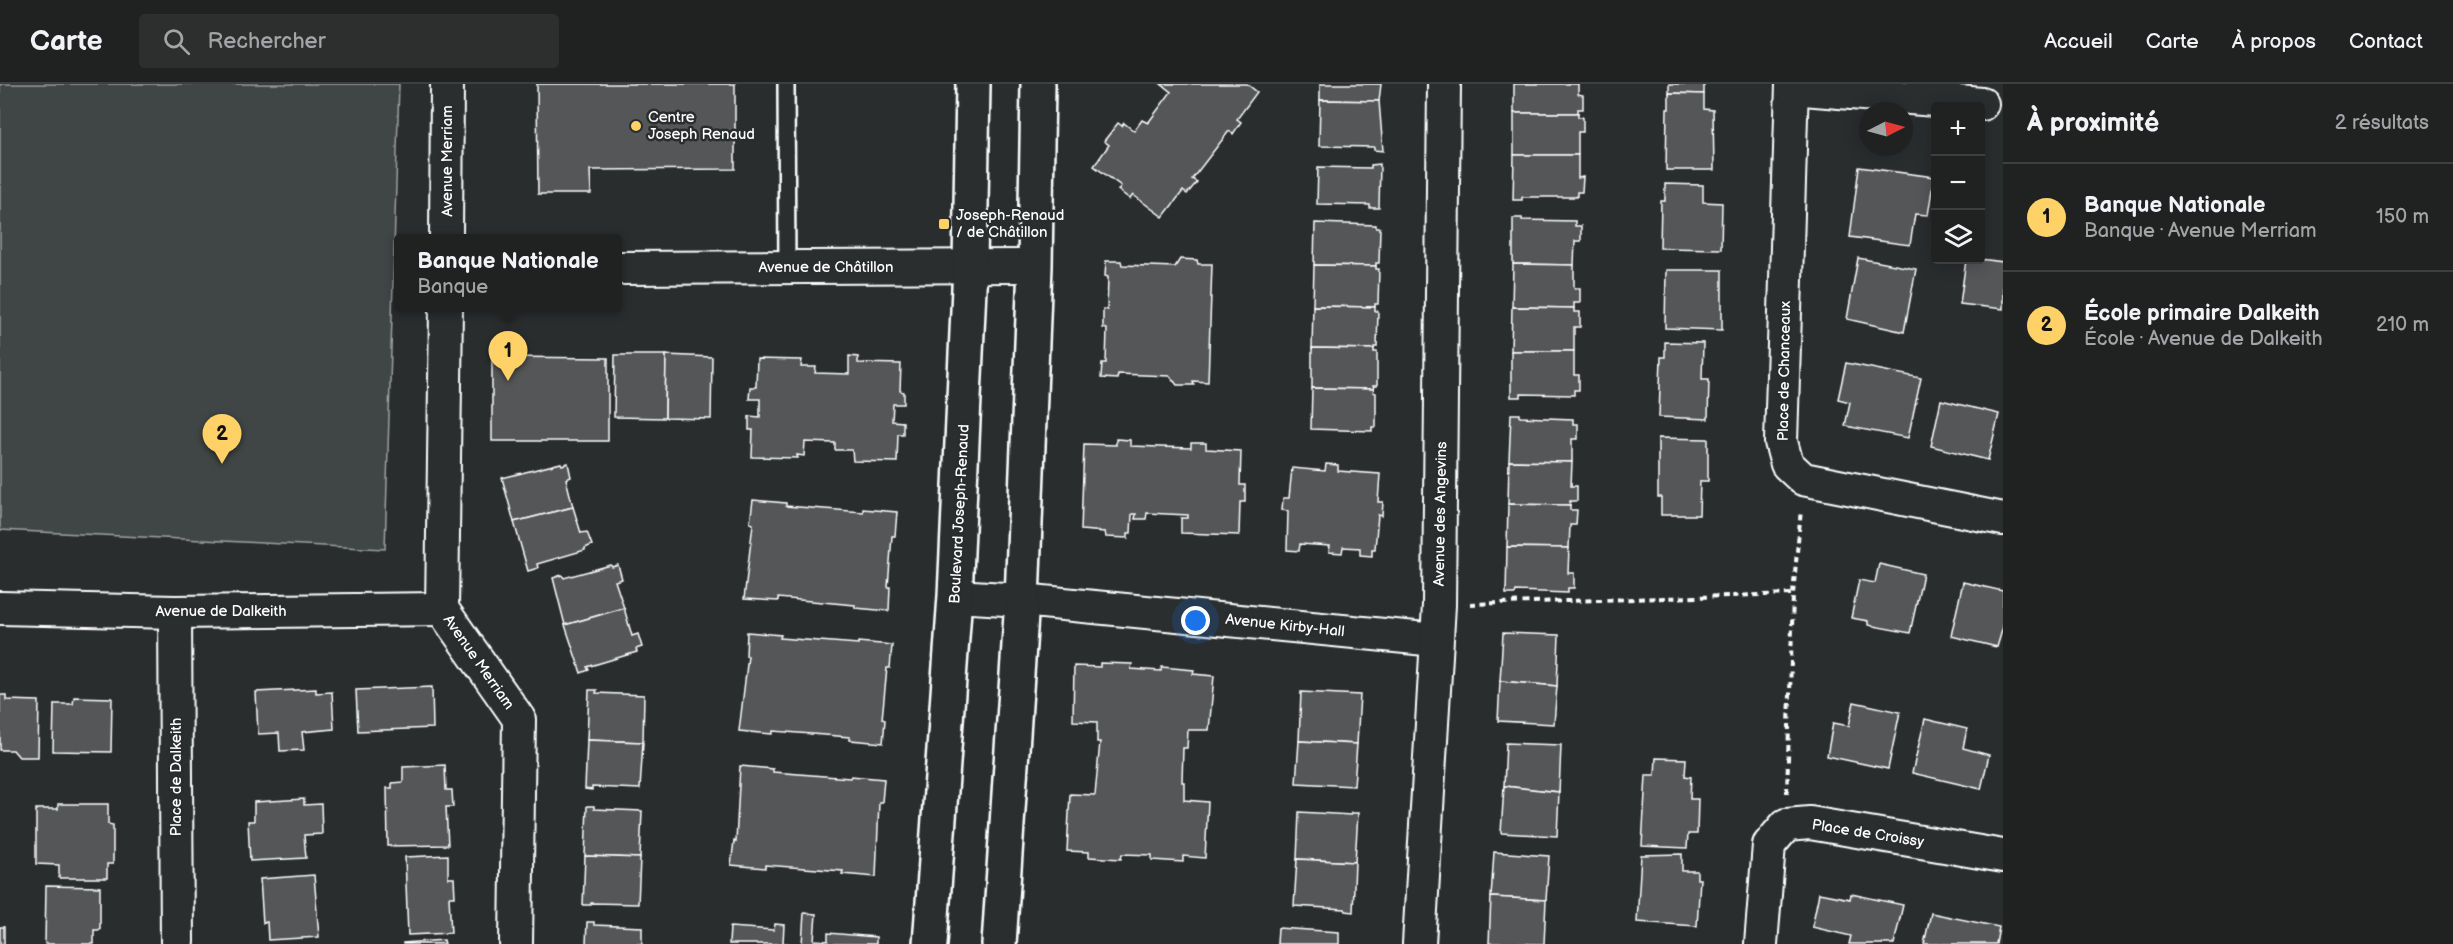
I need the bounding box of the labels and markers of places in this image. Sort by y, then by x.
place label: Centre Joseph Renaud [648,108,755,144]
marker: Centre Joseph Renaud [629,119,643,133]
place label: Joseph-Renaud / de Châtillon [956,206,1064,242]
marker: Joseph-Renaud / de Châtillon [937,217,951,231]
pin: 1 [488,332,528,381]
pin: 2 [202,414,242,464]

